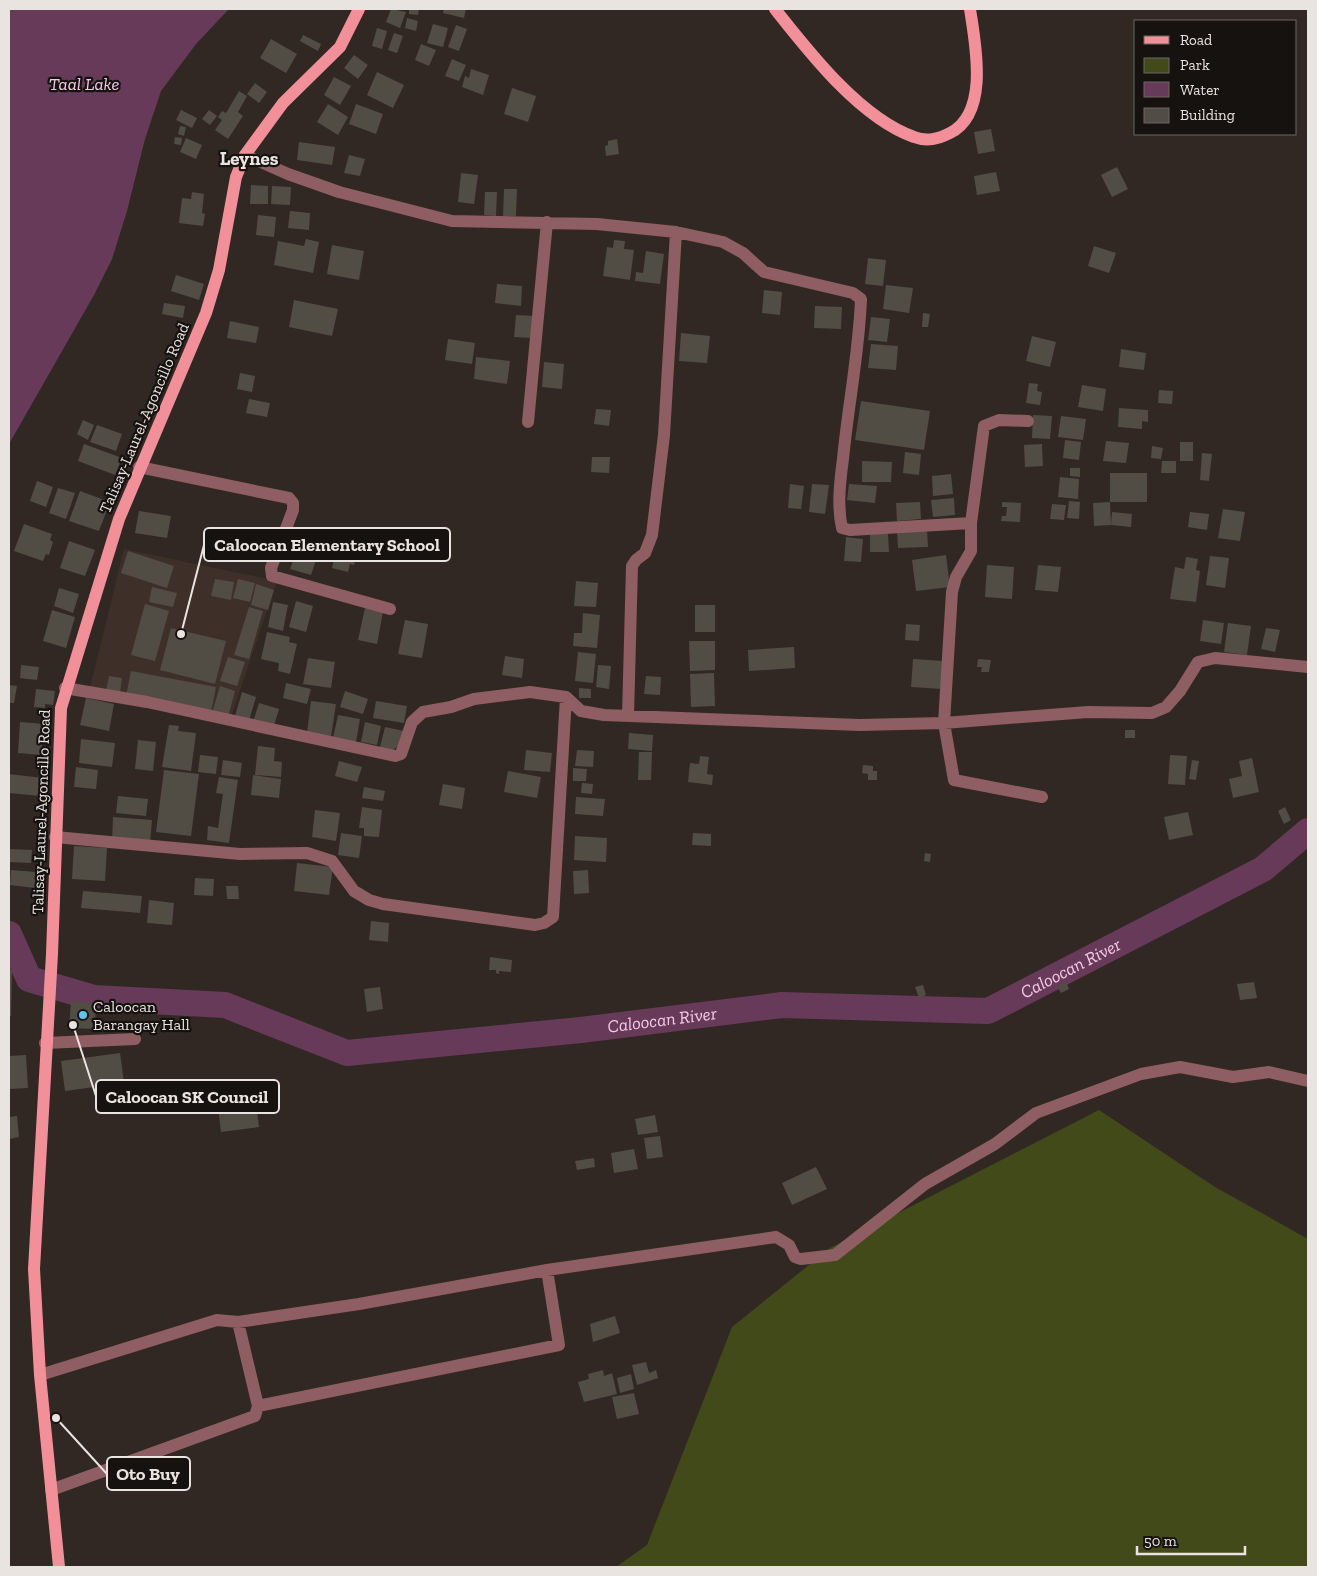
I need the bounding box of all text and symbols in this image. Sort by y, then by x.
legend [1134,20,1297,135]
text: Road [1180,31,1213,49]
text: Park [1180,56,1210,74]
water label: Taal Lake [49,73,119,95]
text: Water [1180,81,1220,99]
text: Building [1180,106,1235,124]
district label: Leynes [220,147,279,170]
street label: Talisay-Laurel-Agoncillo Road [95,320,193,516]
callout: Caloocan Elementary School [204,528,450,561]
text: Caloocan Elementary School [214,534,440,556]
street label: Talisay-Laurel-Agoncillo Road [28,709,54,915]
water label: Caloocan River [1017,933,1125,1003]
place label: Caloocan Barangay Hall [93,997,190,1034]
water label: Caloocan River [606,1002,719,1038]
marker: Caloocan Barangay Hall [77,1009,89,1021]
callout: Caloocan SK Council [96,1080,279,1113]
text: Caloocan SK Council [105,1086,269,1108]
callout: Oto Buy [107,1457,190,1490]
text: Oto Buy [116,1463,180,1485]
scale bar [1137,1524,1244,1556]
text: 50 m [1144,1532,1177,1550]

